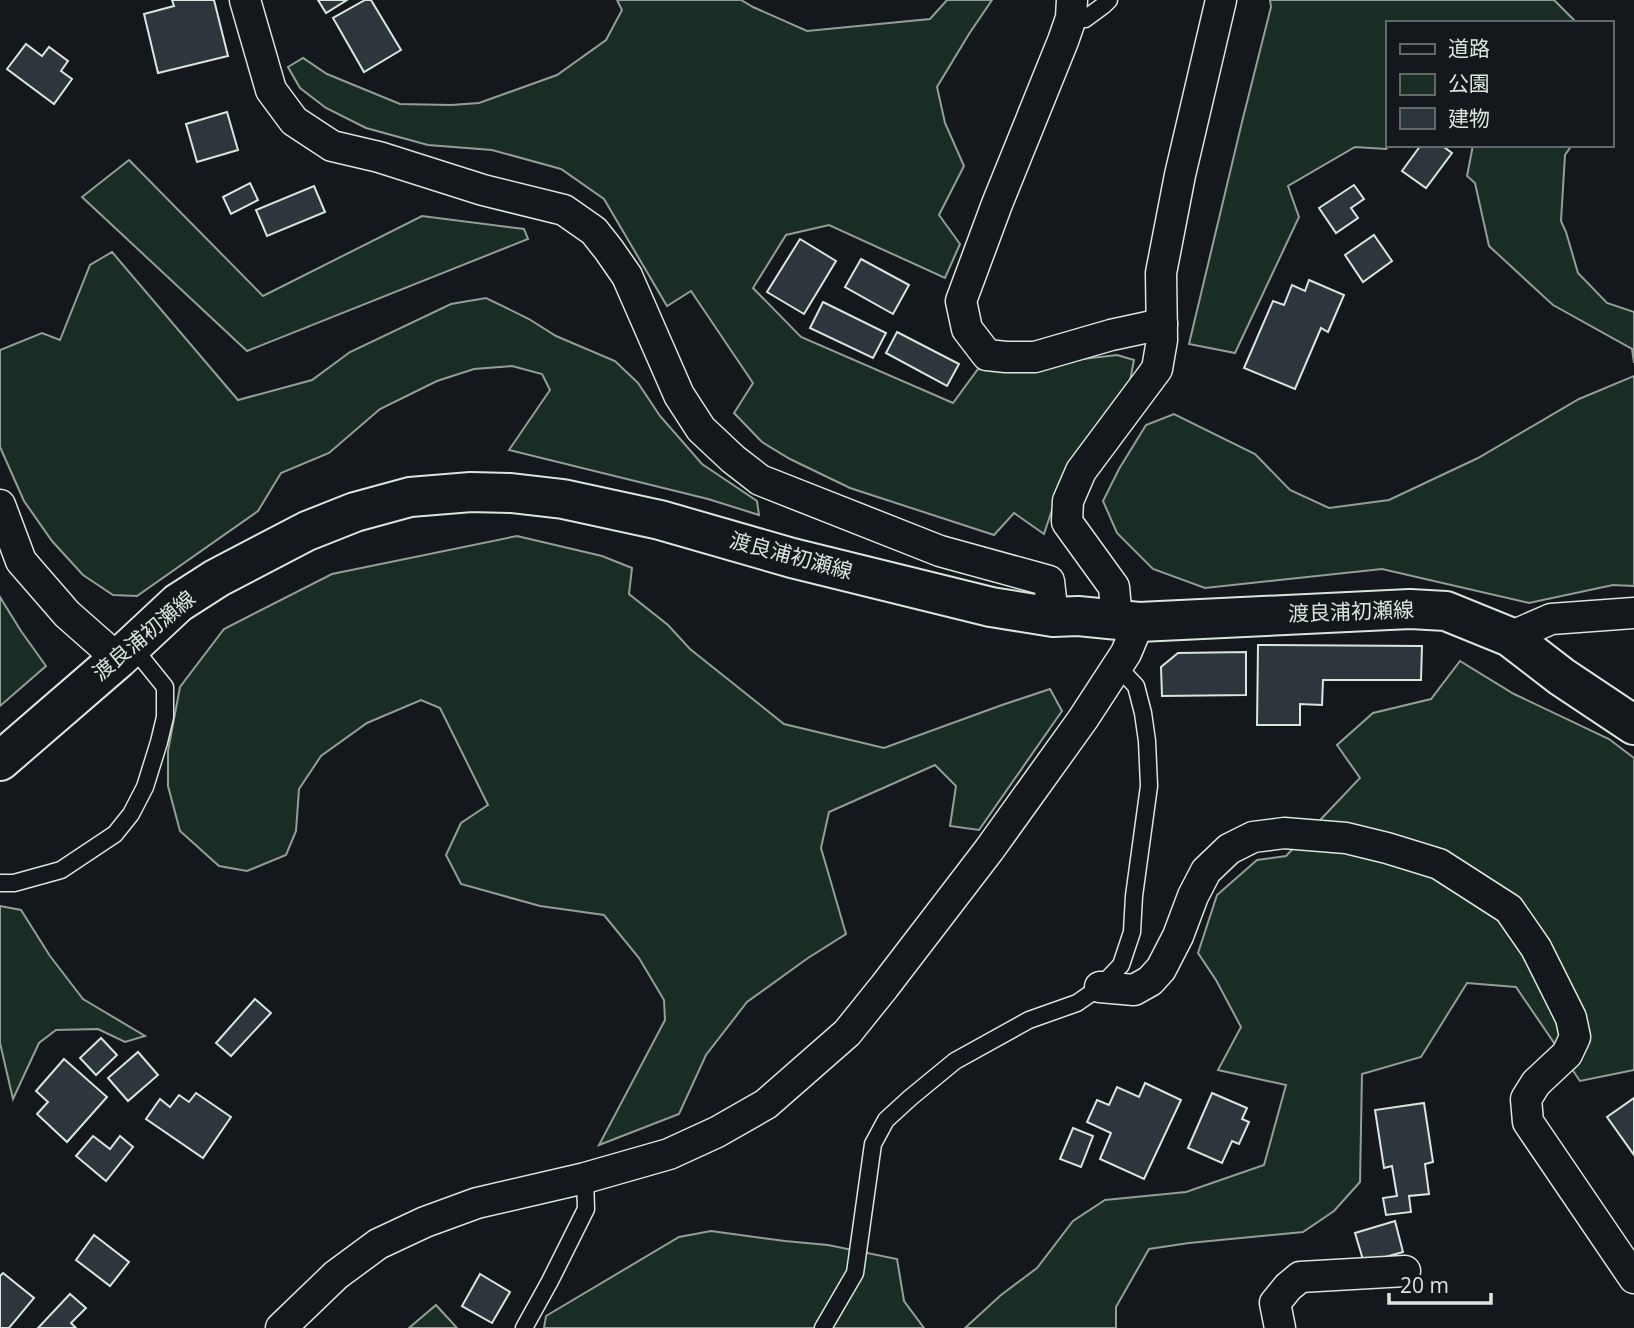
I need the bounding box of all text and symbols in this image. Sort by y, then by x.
legend [1386,21,1613,147]
text: 道路 [1448,34,1490,62]
text: 公園 [1448,69,1490,97]
text: 建物 [1448,104,1490,132]
street label: 渡良浦初瀬線 [727,525,856,585]
street label: 渡良浦初瀬線 [86,584,201,686]
street label: 渡良浦初瀬線 [1288,595,1414,627]
scale bar [1389,1262,1490,1306]
text: 20 m [1400,1271,1449,1299]

